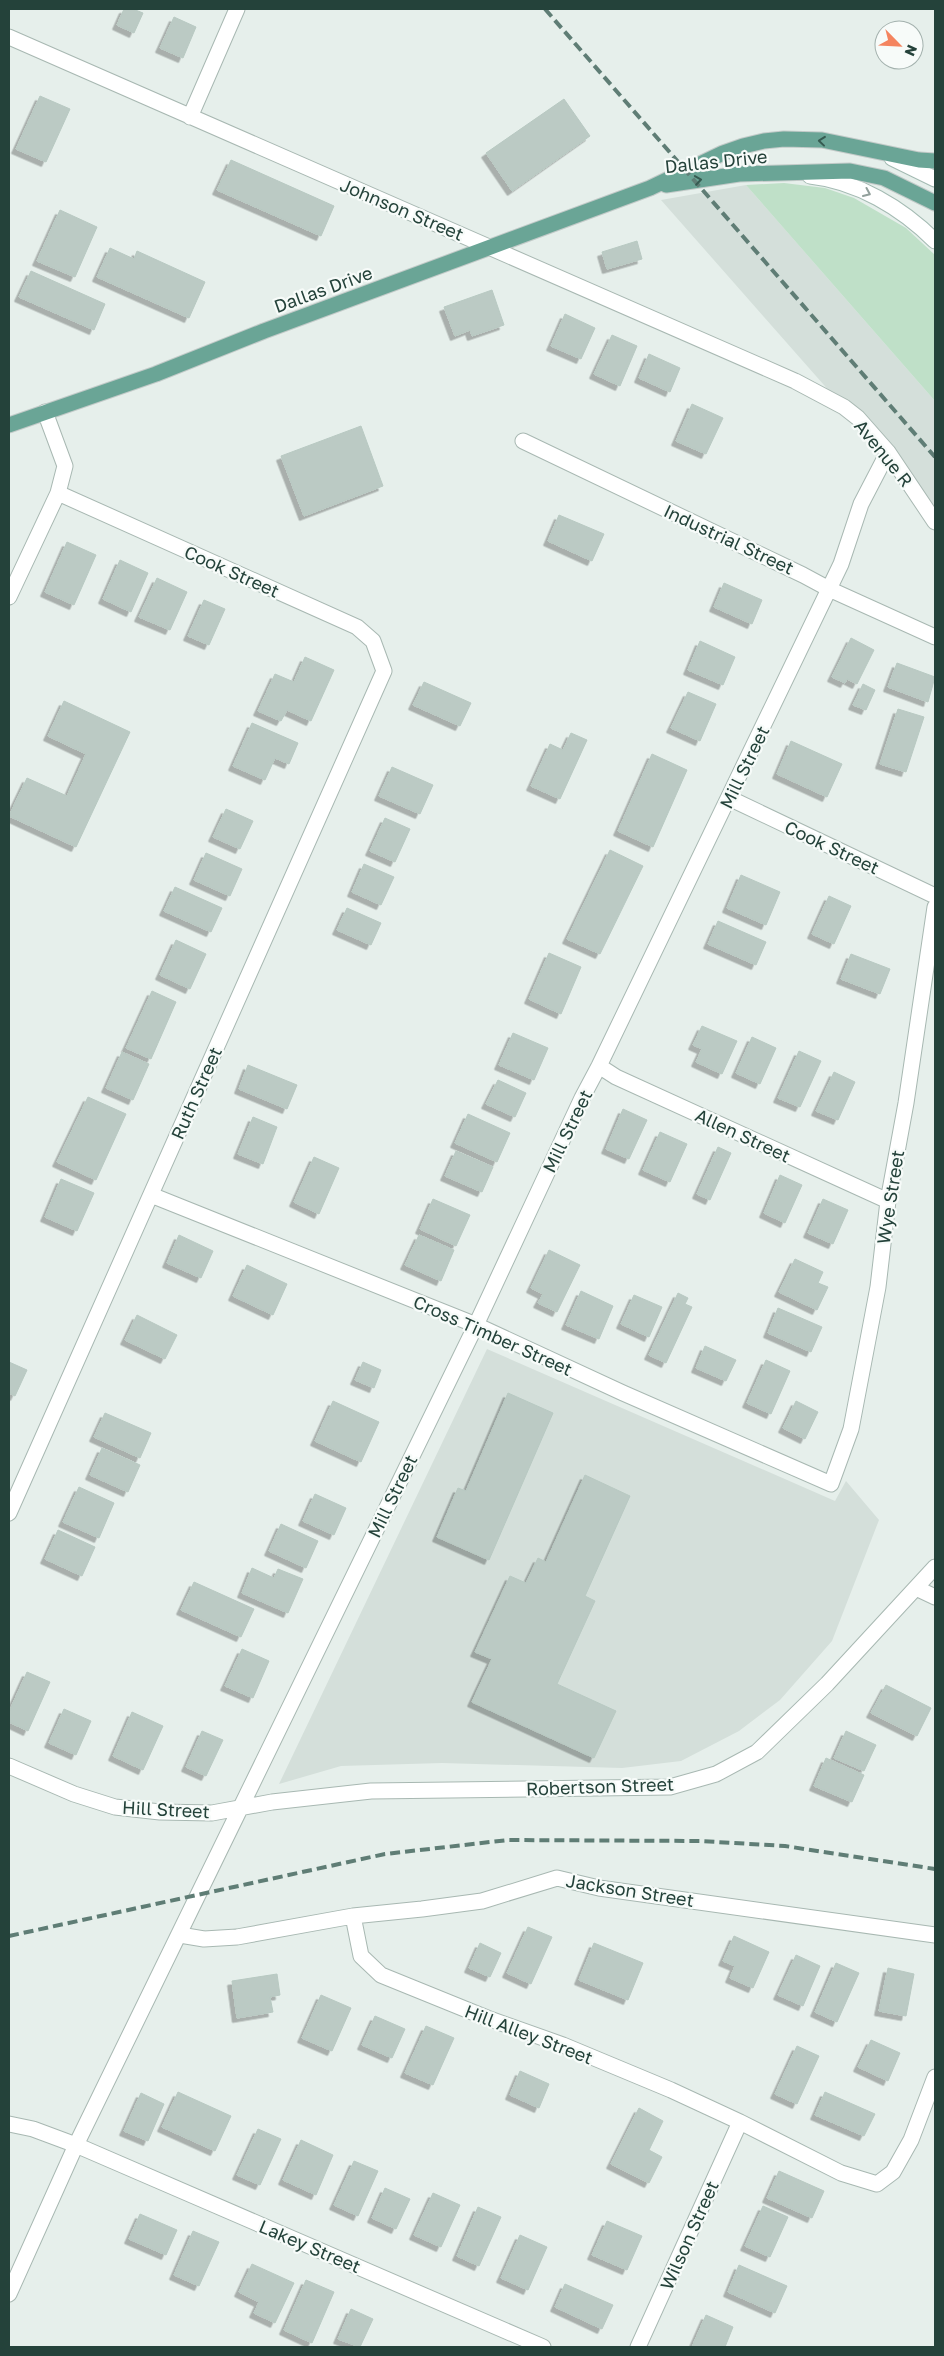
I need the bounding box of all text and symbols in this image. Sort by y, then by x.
north arrow [874,20,924,70]
text: N [901,42,921,59]
one-way arrow [818,136,826,147]
street label: Dallas Drive [664,145,768,177]
street label: Johnson Street [337,173,467,245]
one-way arrow [695,175,703,186]
one-way arrow [862,187,871,198]
street label: Dallas Drive [271,261,375,317]
street label: Avenue R [850,415,918,491]
street label: Industrial Street [660,499,798,579]
street label: Cook Street [181,540,283,602]
street label: Mill Street [714,722,774,812]
street label: Cook Street [781,816,883,878]
street label: Ruth Street [166,1043,226,1143]
street label: Mill Street [537,1086,597,1176]
street label: Allen Street [692,1103,794,1167]
street label: Wye Street [872,1148,908,1246]
street label: Cross Timber Street [410,1290,576,1380]
street label: Mill Street [362,1451,422,1541]
street label: Robertson Street [526,1772,674,1800]
street label: Hill Street [122,1796,210,1822]
street label: Jackson Street [564,1869,696,1911]
street label: Hill Alley Street [462,1999,596,2069]
street label: Wilson Street [655,2177,723,2293]
street label: Lakey Street [256,2215,364,2277]

